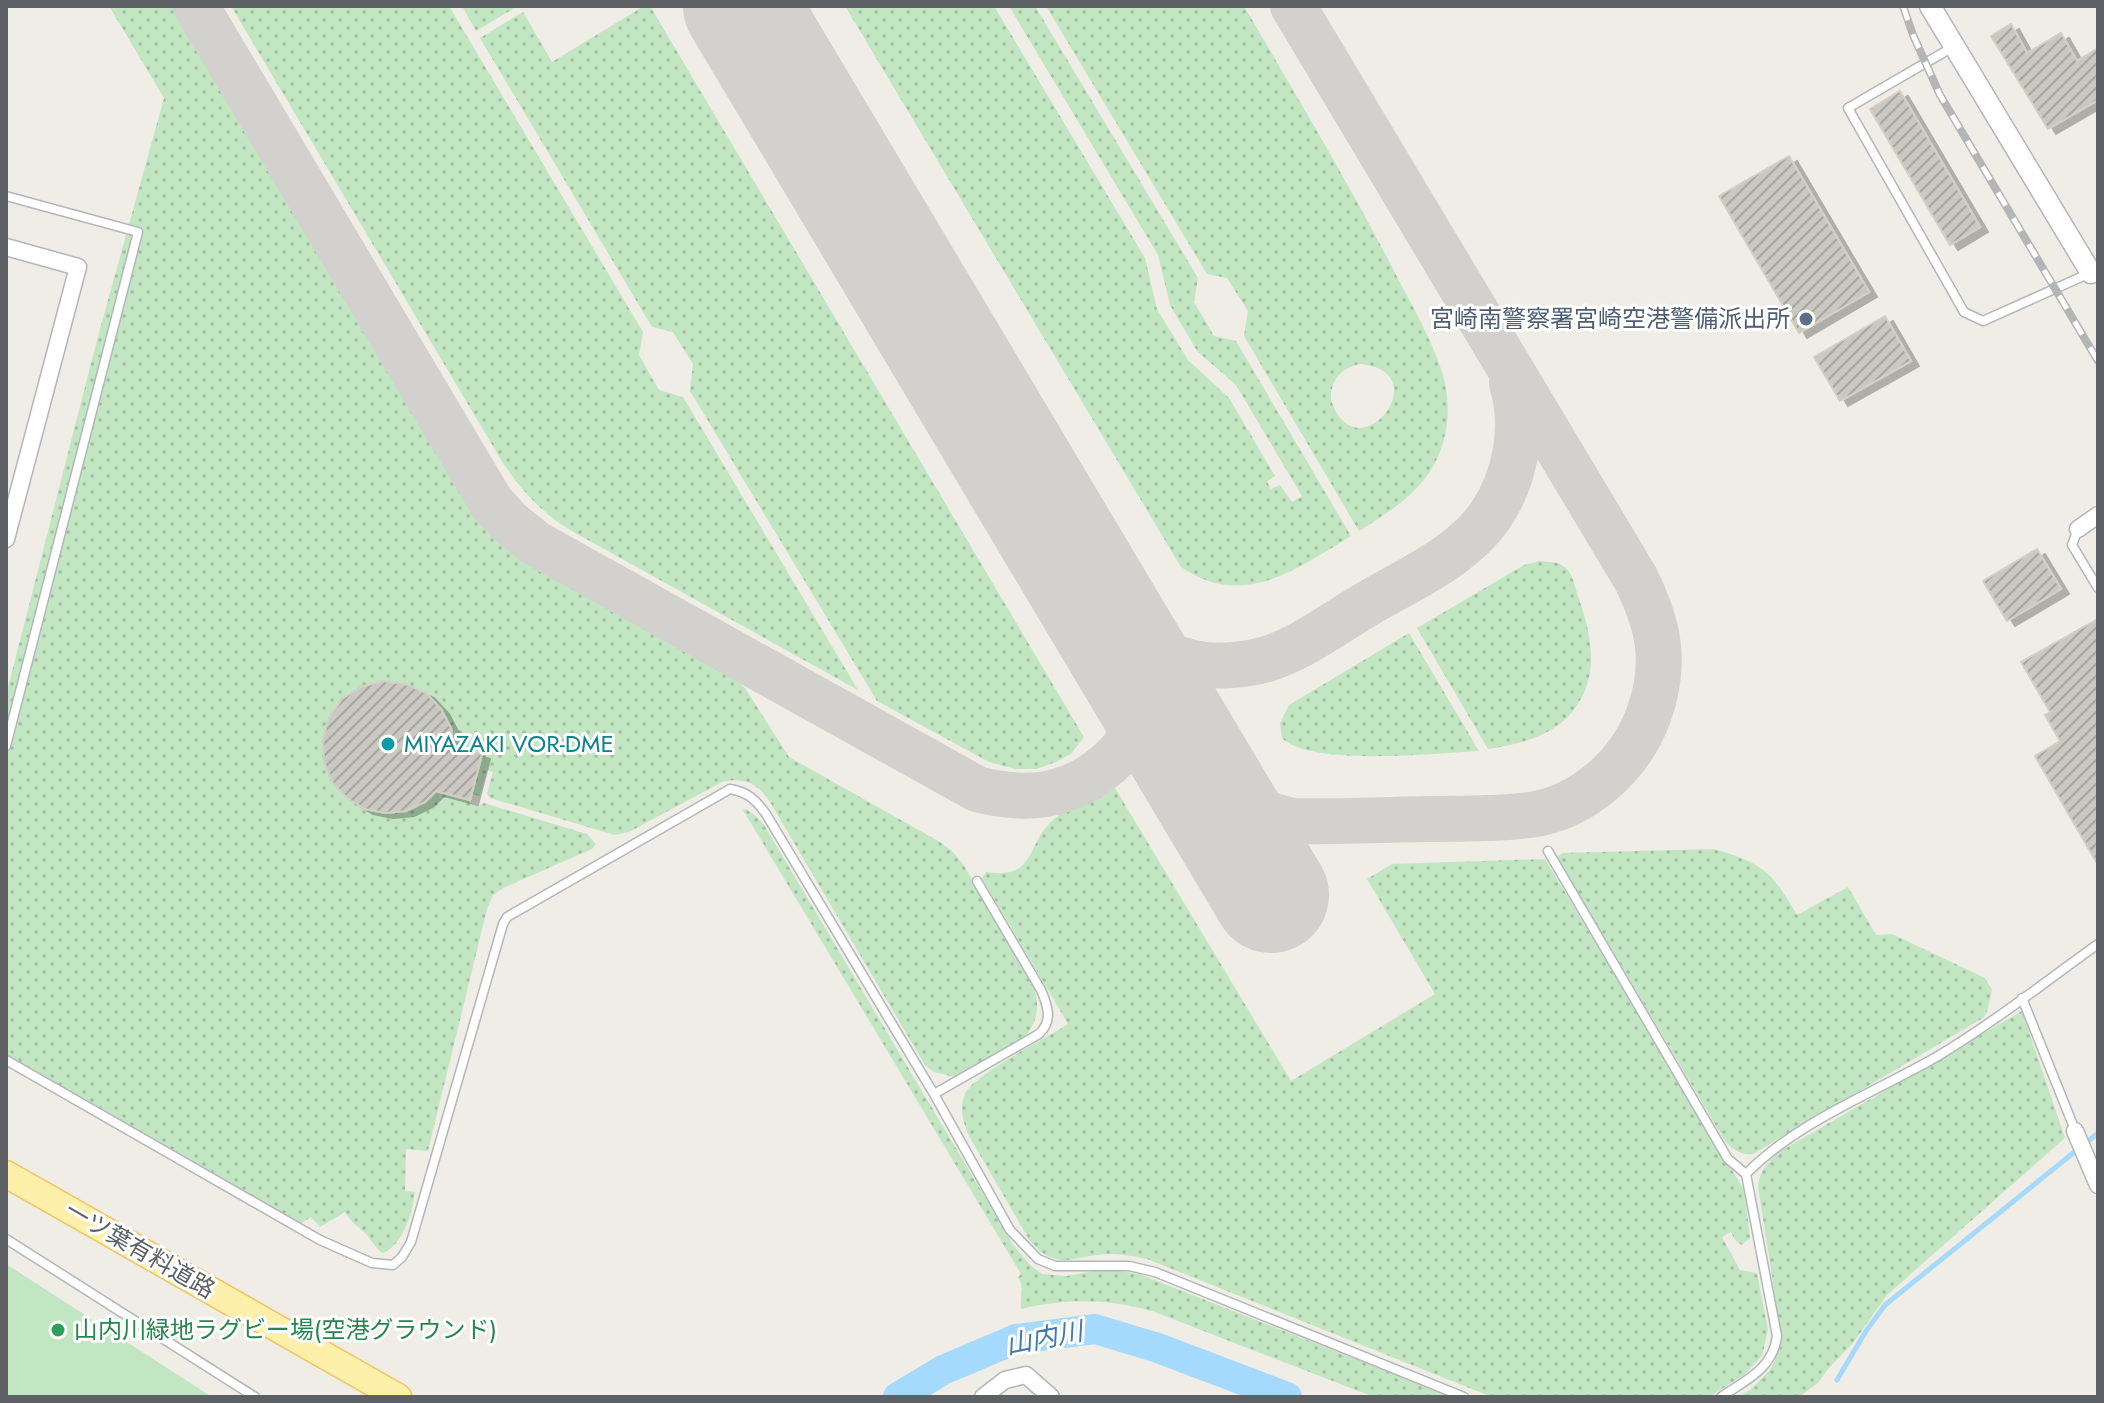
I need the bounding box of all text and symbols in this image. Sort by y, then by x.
place label: 宮崎南警察署宮崎空港警備派出所 [1430,301,1790,336]
marker: 宮崎南警察署宮崎空港警備派出所 [1797,310,1815,328]
place label: MIYAZAKI VOR-DME [404,726,614,761]
marker: MIYAZAKI VOR-DME [379,735,397,753]
street label: 一ツ葉有料道路 [59,1192,222,1307]
water label: 山内川 [1002,1311,1089,1364]
place label: 山内川緑地ラグビー場(空港グラウンド) [74,1312,497,1347]
marker: 山内川緑地ラグビー場(空港グラウンド) [49,1321,67,1339]

